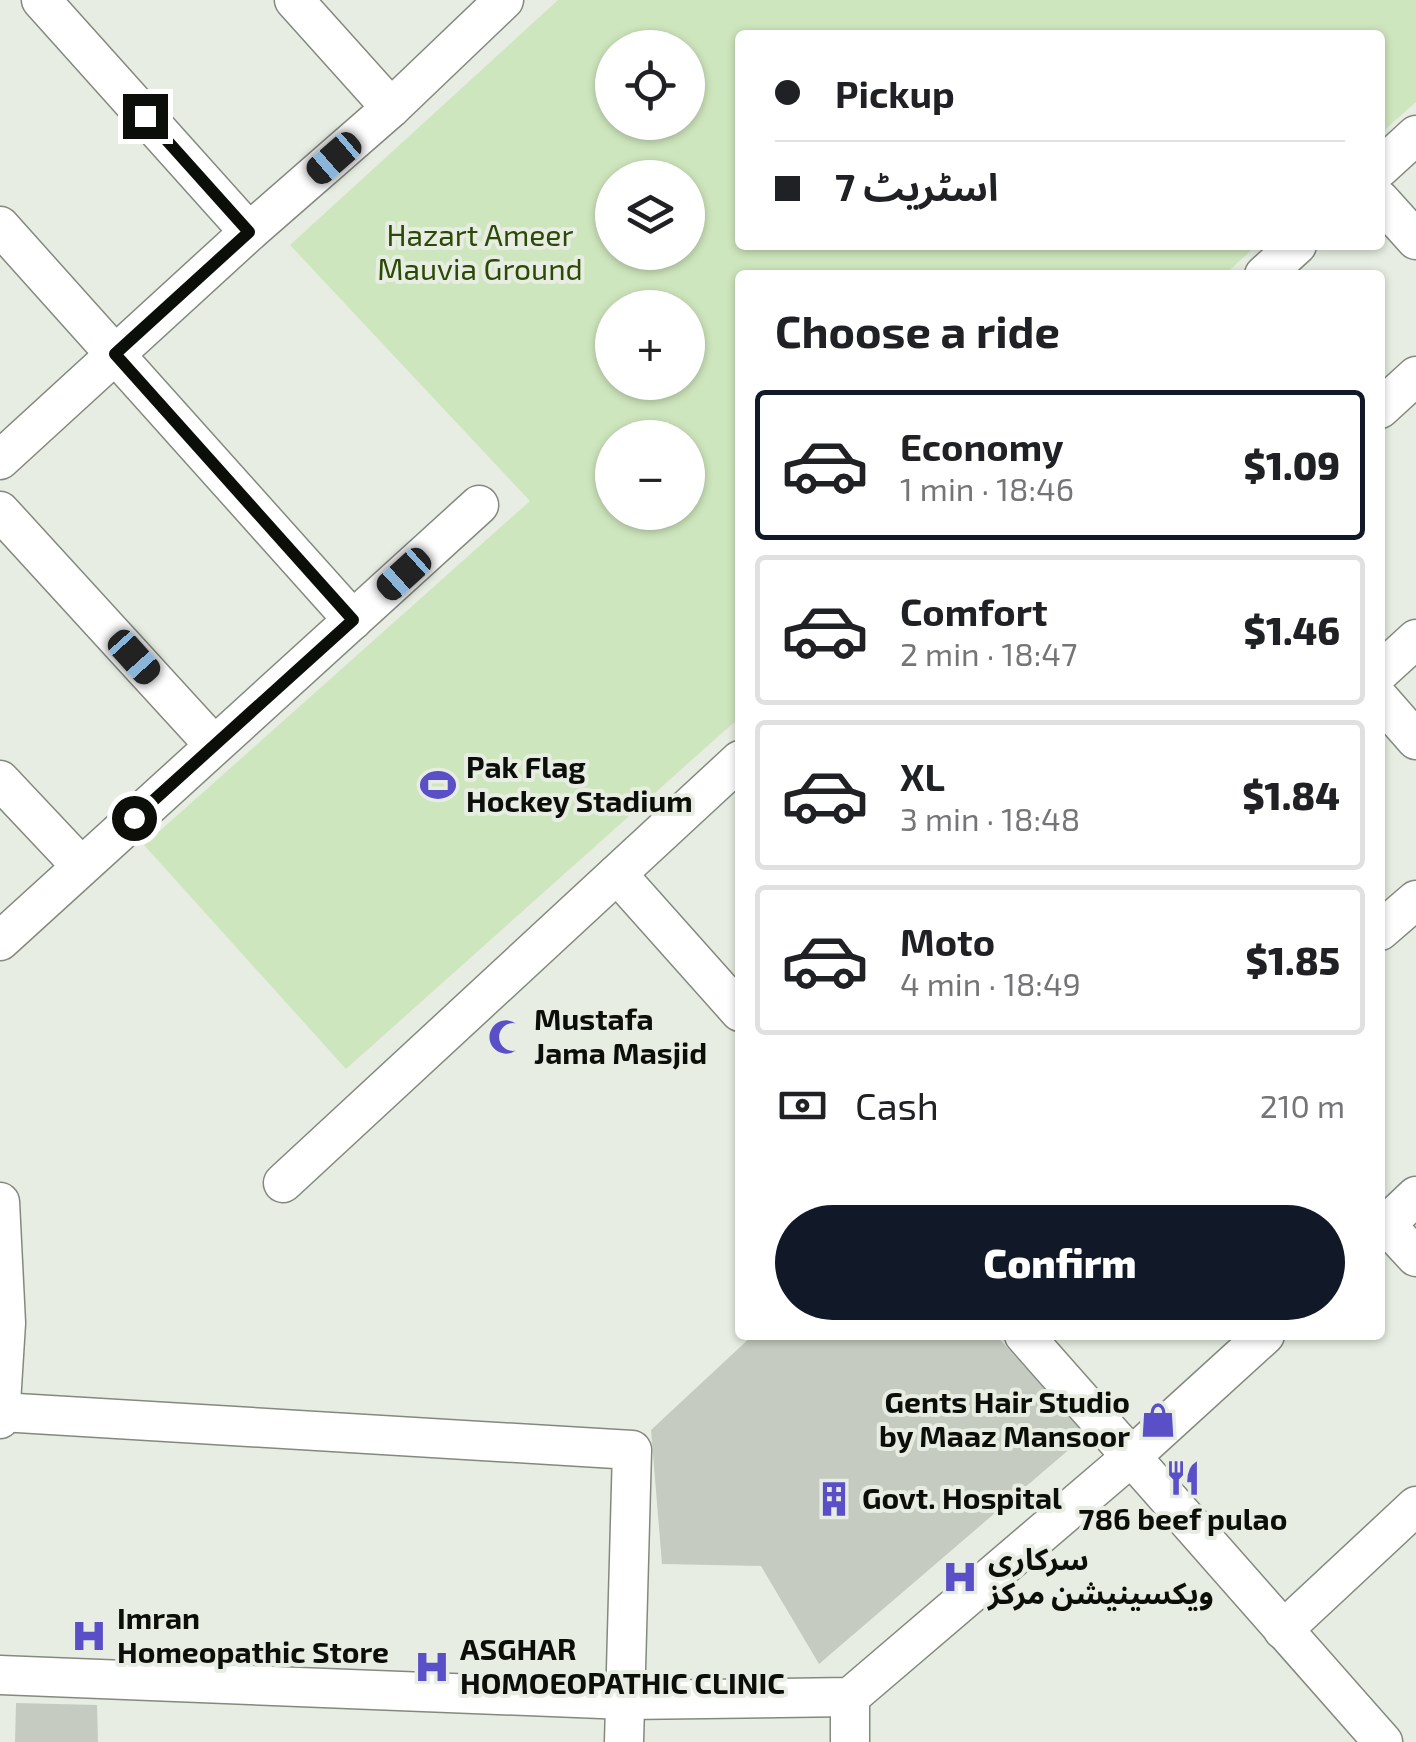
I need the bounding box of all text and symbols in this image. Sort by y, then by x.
map controls [595,30,705,530]
button: locate [595,30,705,140]
text: Pickup [835,70,955,116]
route end [123,94,168,139]
car [302,127,366,189]
button: layers [595,160,705,270]
text: اسٹریٹ 7 [835,163,998,209]
park label: Hazart Ameer Mauvia Ground [377,216,583,286]
button: + [595,290,705,400]
text: Choose a ride [775,303,1060,357]
button: − [595,420,705,530]
icon: car [780,420,870,510]
text: Economy [900,423,1064,469]
text: $1.09 [1244,442,1340,488]
text: 1 min · 18:46 [900,469,1074,507]
car [372,543,436,605]
icon: car [780,585,870,675]
text: Comfort [900,588,1048,634]
text: $1.46 [1244,607,1340,653]
car [103,625,165,689]
text: 2 min · 18:47 [900,634,1077,672]
place label: Pak Flag Hockey Stadium [466,748,693,819]
icon: car [780,750,870,840]
text: XL [900,753,945,799]
sports icon: Pak Flag Hockey Stadium [419,766,457,804]
text: $1.84 [1242,772,1340,818]
route start [112,796,157,841]
text: 3 min · 18:48 [900,799,1080,837]
icon: car [780,915,870,1005]
text: Moto [900,918,995,964]
text: $1.85 [1246,937,1340,983]
text: 4 min · 18:49 [900,964,1081,1002]
place label: Mustafa Jama Masjid [534,1000,707,1070]
mosque icon: Mustafa Jama Masjid [487,1018,525,1056]
icon: cash [775,1078,830,1133]
text: Cash [855,1082,939,1128]
text: 210 m [1260,1086,1345,1124]
button: Confirm [775,1205,1345,1320]
place label: Gents Hair Studio by Maaz Mansoor [879,1383,1130,1454]
shop icon: Gents Hair Studio by Maaz Mansoor [1139,1401,1177,1439]
restaurant icon: 786 beef pulao [1164,1459,1202,1497]
place label: Govt. Hospital [862,1479,1062,1515]
building icon: Govt. Hospital [815,1480,853,1518]
place label: 786 beef pulao [1079,1500,1287,1536]
place label: سرکاری ویکسینیشن مرکز [986,1540,1214,1611]
hospital icon: سرکاری ویکسینیشن مرکز [941,1558,979,1596]
place label: Imran Homeopathic Store [117,1599,389,1669]
hospital icon: Imran Homeopathic Store [70,1617,108,1655]
place label: ASGHAR HOMOEOPATHIC CLINIC [460,1630,785,1700]
hospital icon: ASGHAR HOMOEOPATHIC CLINIC [413,1648,451,1686]

